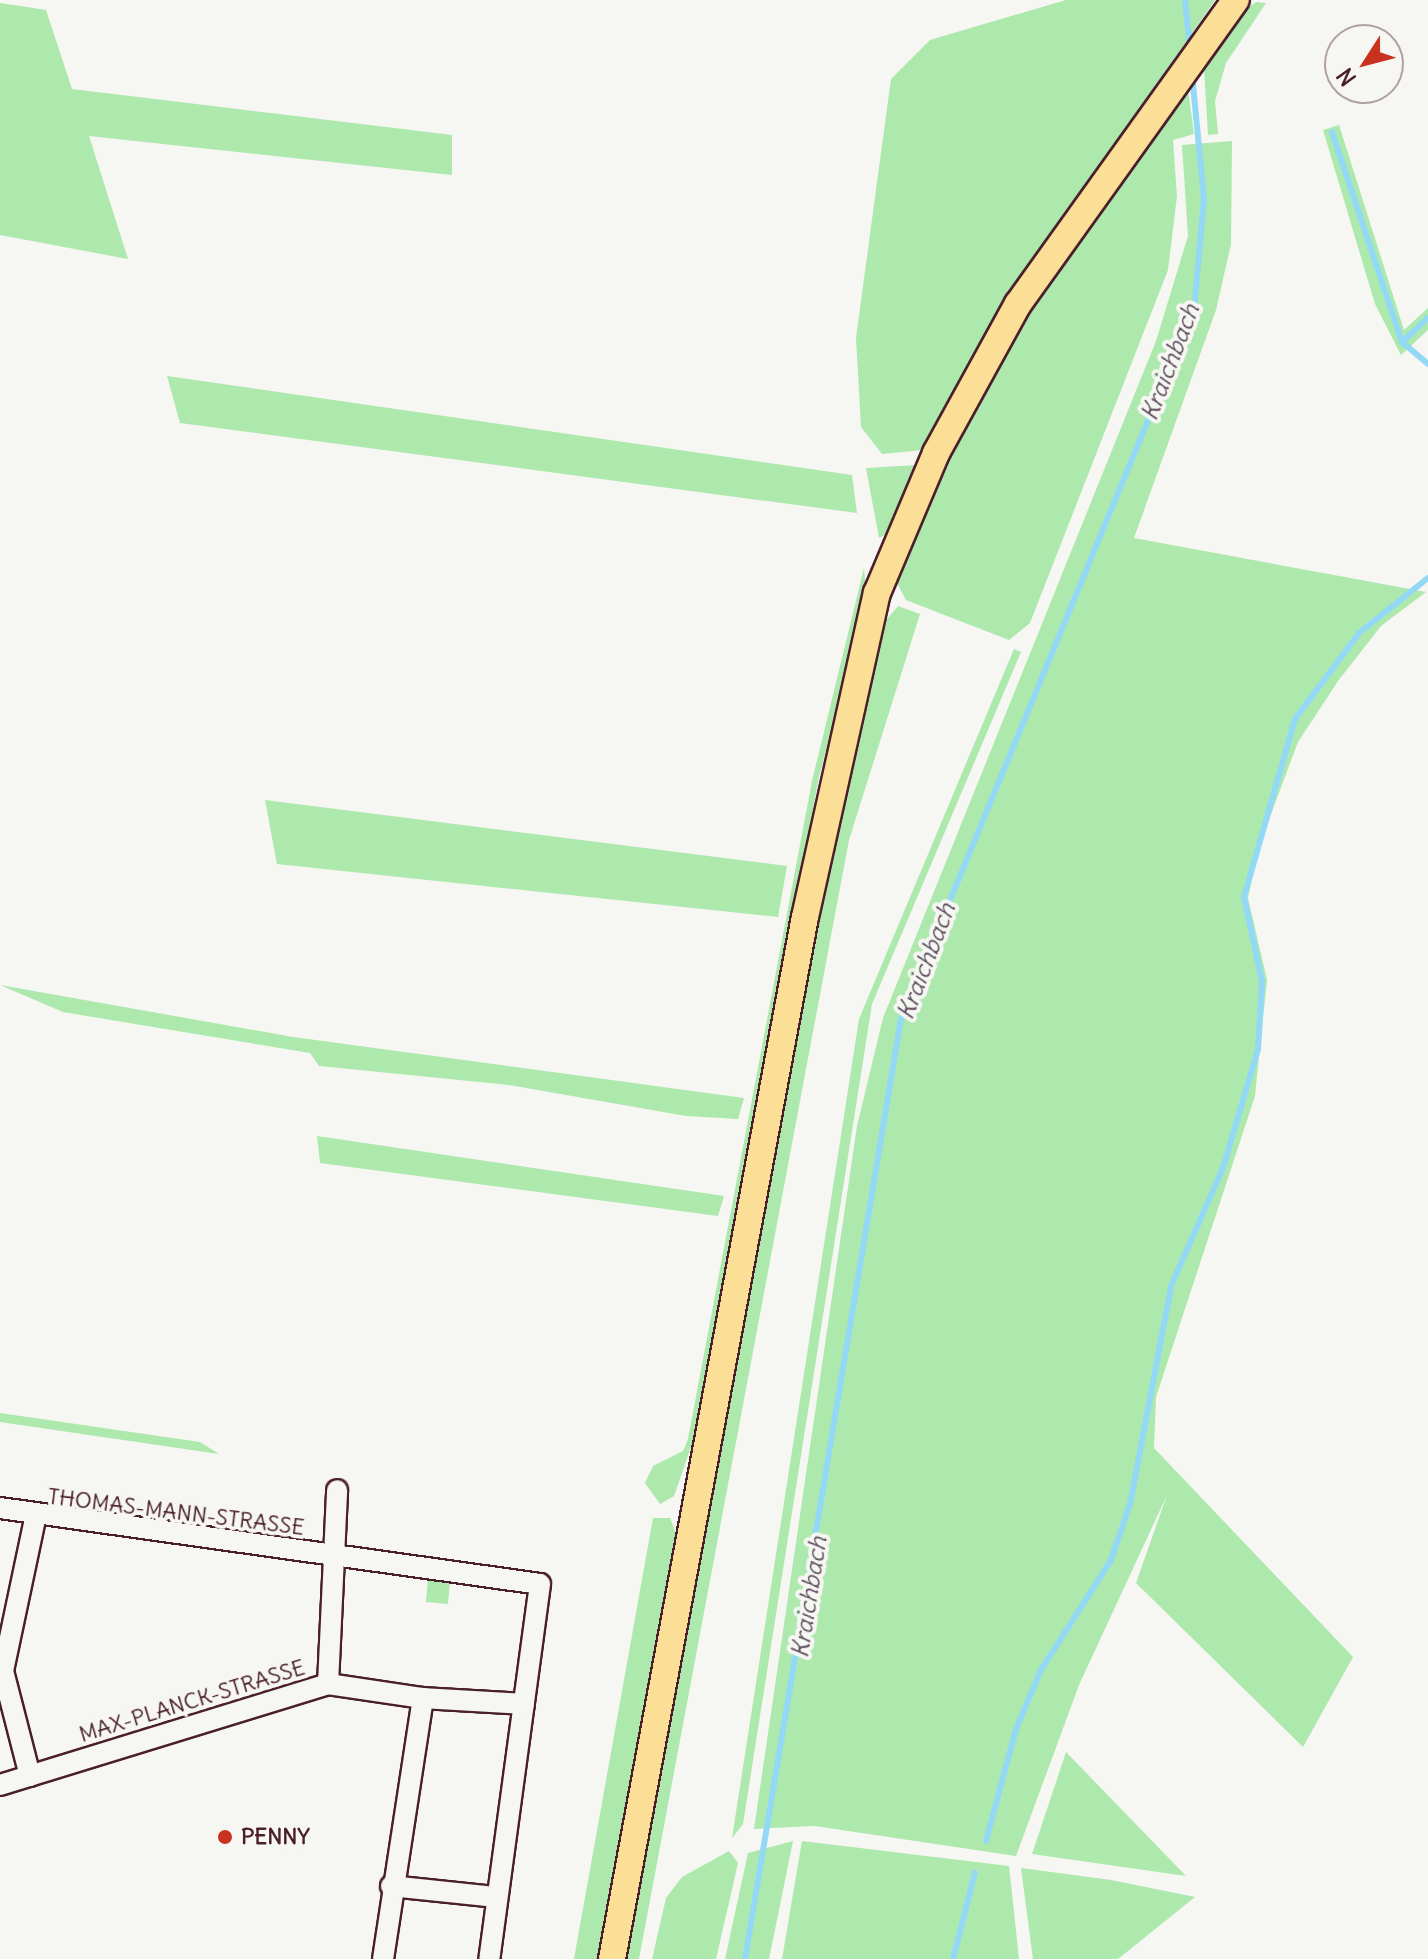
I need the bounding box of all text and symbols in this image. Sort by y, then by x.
north arrow [1324,24,1404,104]
text: N [1330,63,1362,91]
water label: Kraichbach [1135,300,1205,424]
water label: Kraichbach [891,899,961,1023]
street label: THOMAS-MANN-STRASSE [46,1483,306,1541]
water label: Kraichbach [785,1534,833,1660]
street label: MAX-PLANCK-STRASSE [76,1654,308,1748]
place label: PENNY [241,1824,310,1850]
marker: PENNY [216,1828,234,1846]

